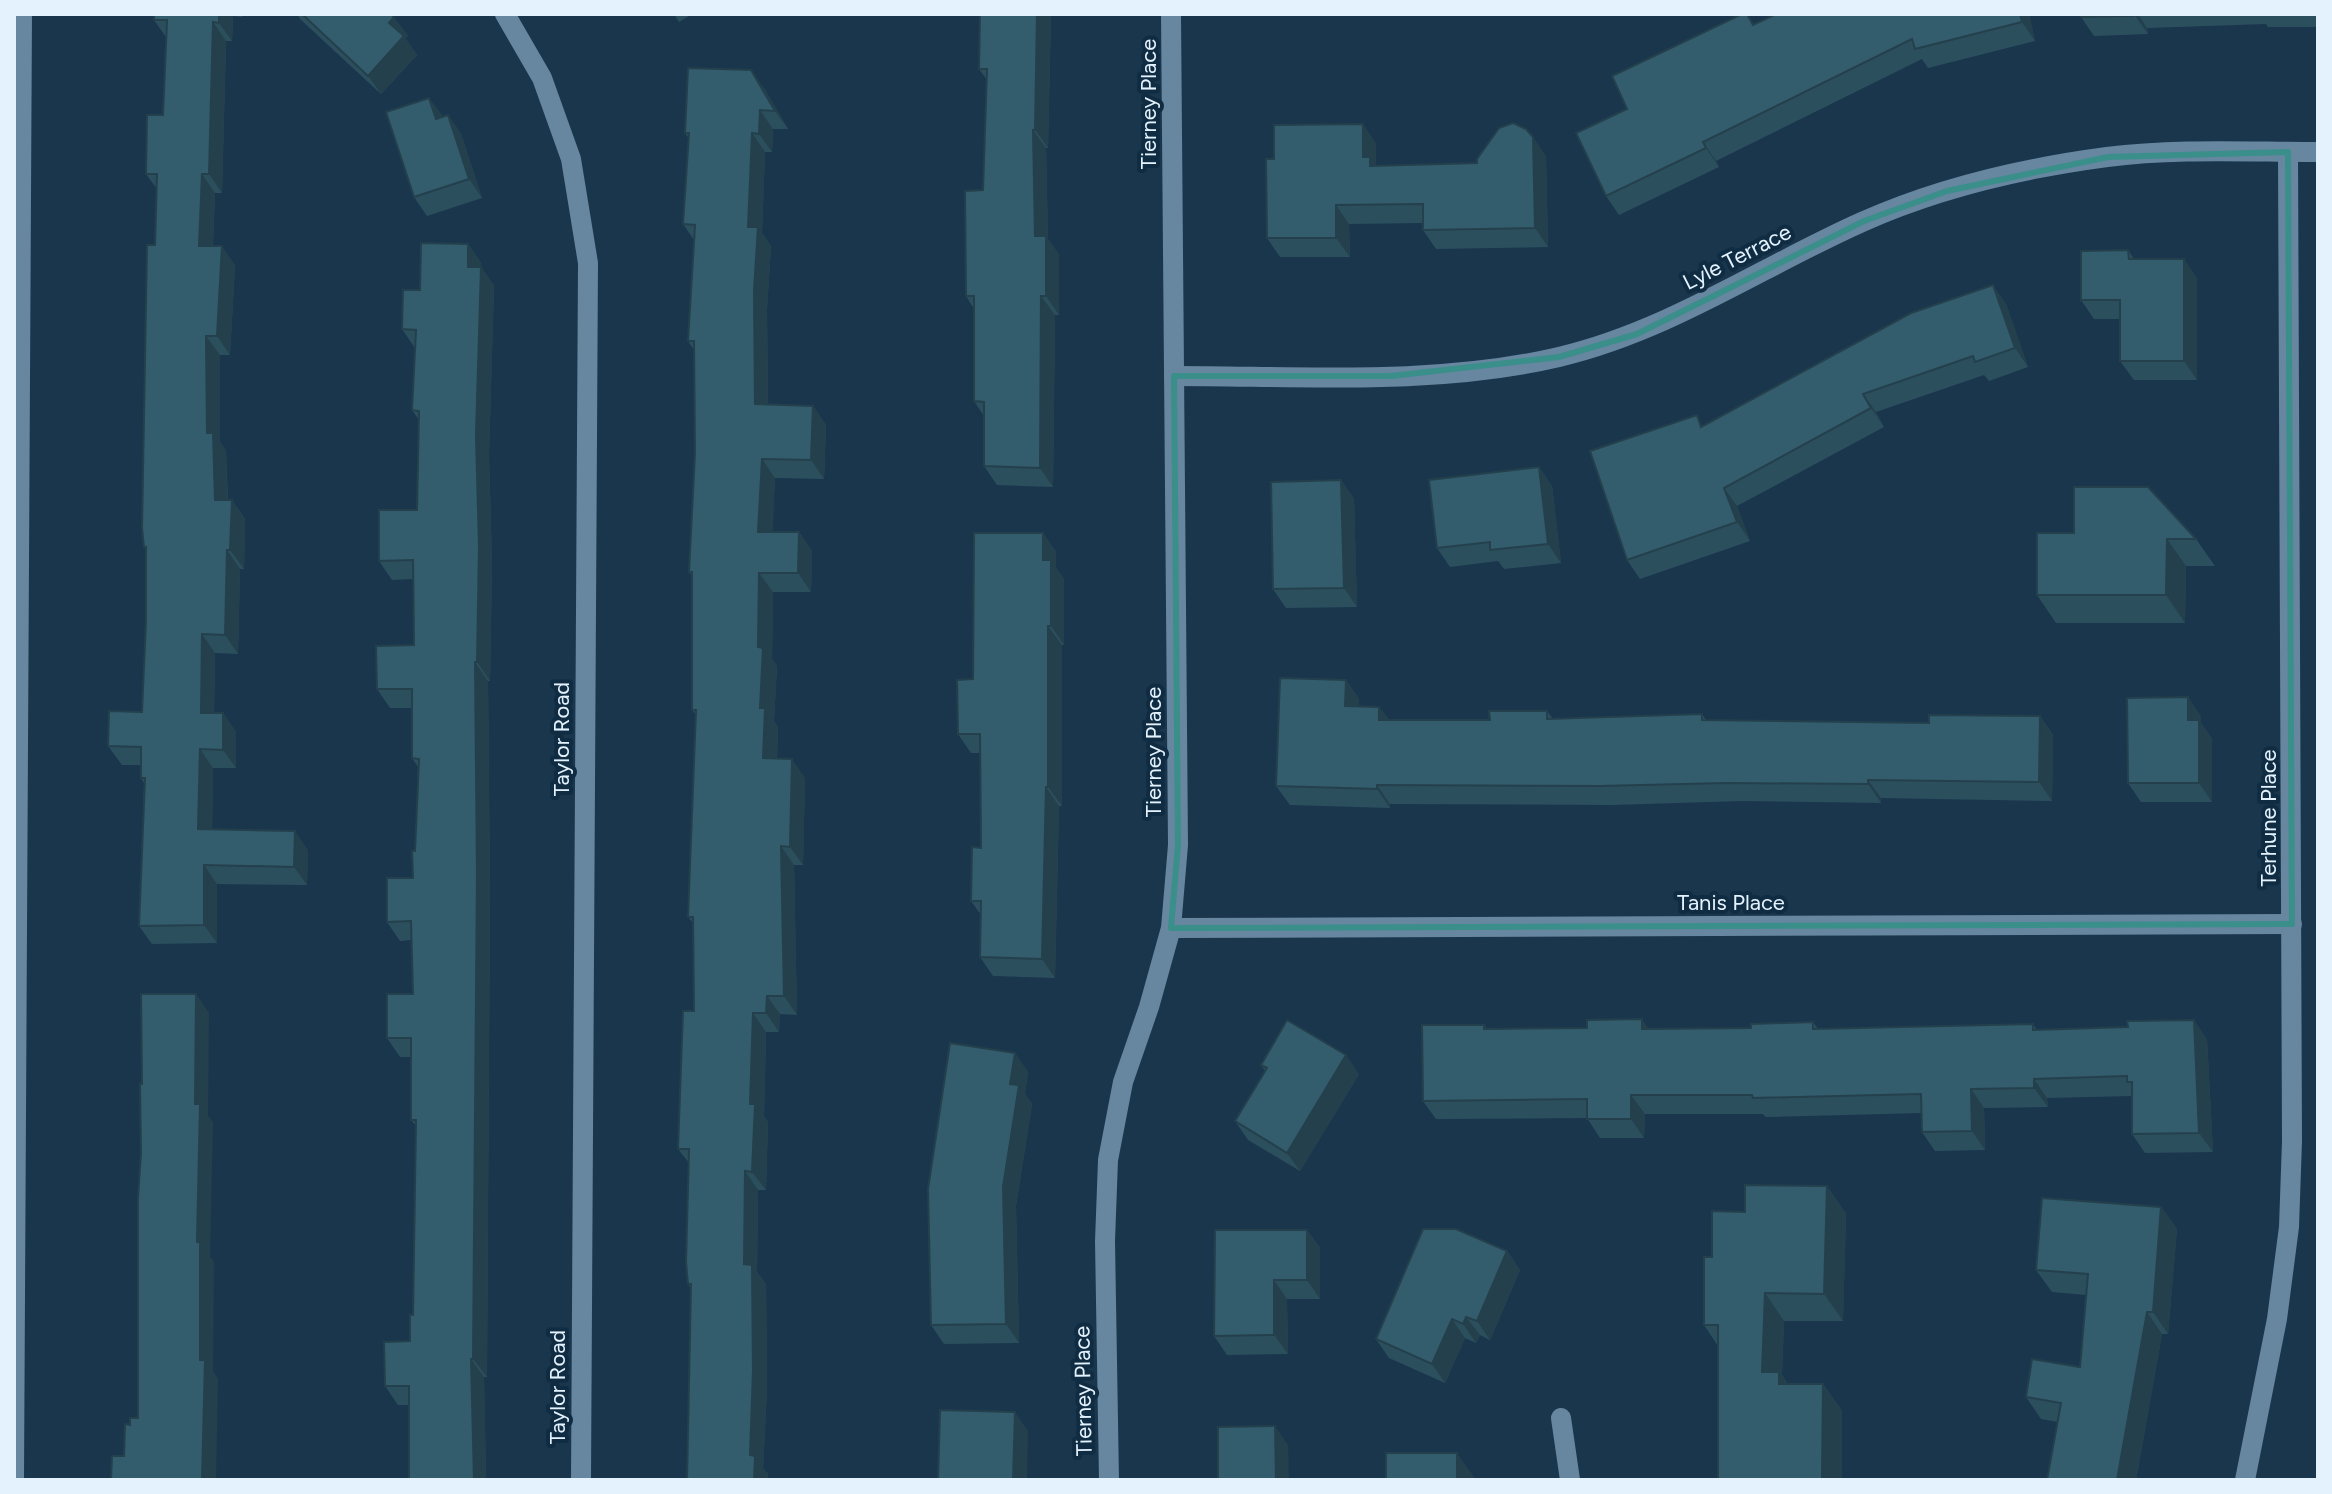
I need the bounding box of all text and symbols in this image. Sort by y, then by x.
street label: Tierney Place [1135,39,1162,169]
street label: Lyle Terrace [1678,218,1796,296]
street label: Taylor Road [548,682,575,796]
street label: Tierney Place [1140,687,1167,817]
street label: Terhune Place [2255,749,2282,887]
street label: Tanis Place [1677,889,1785,916]
street label: Tierney Place [1068,1326,1098,1456]
street label: Taylor Road [544,1330,571,1444]

